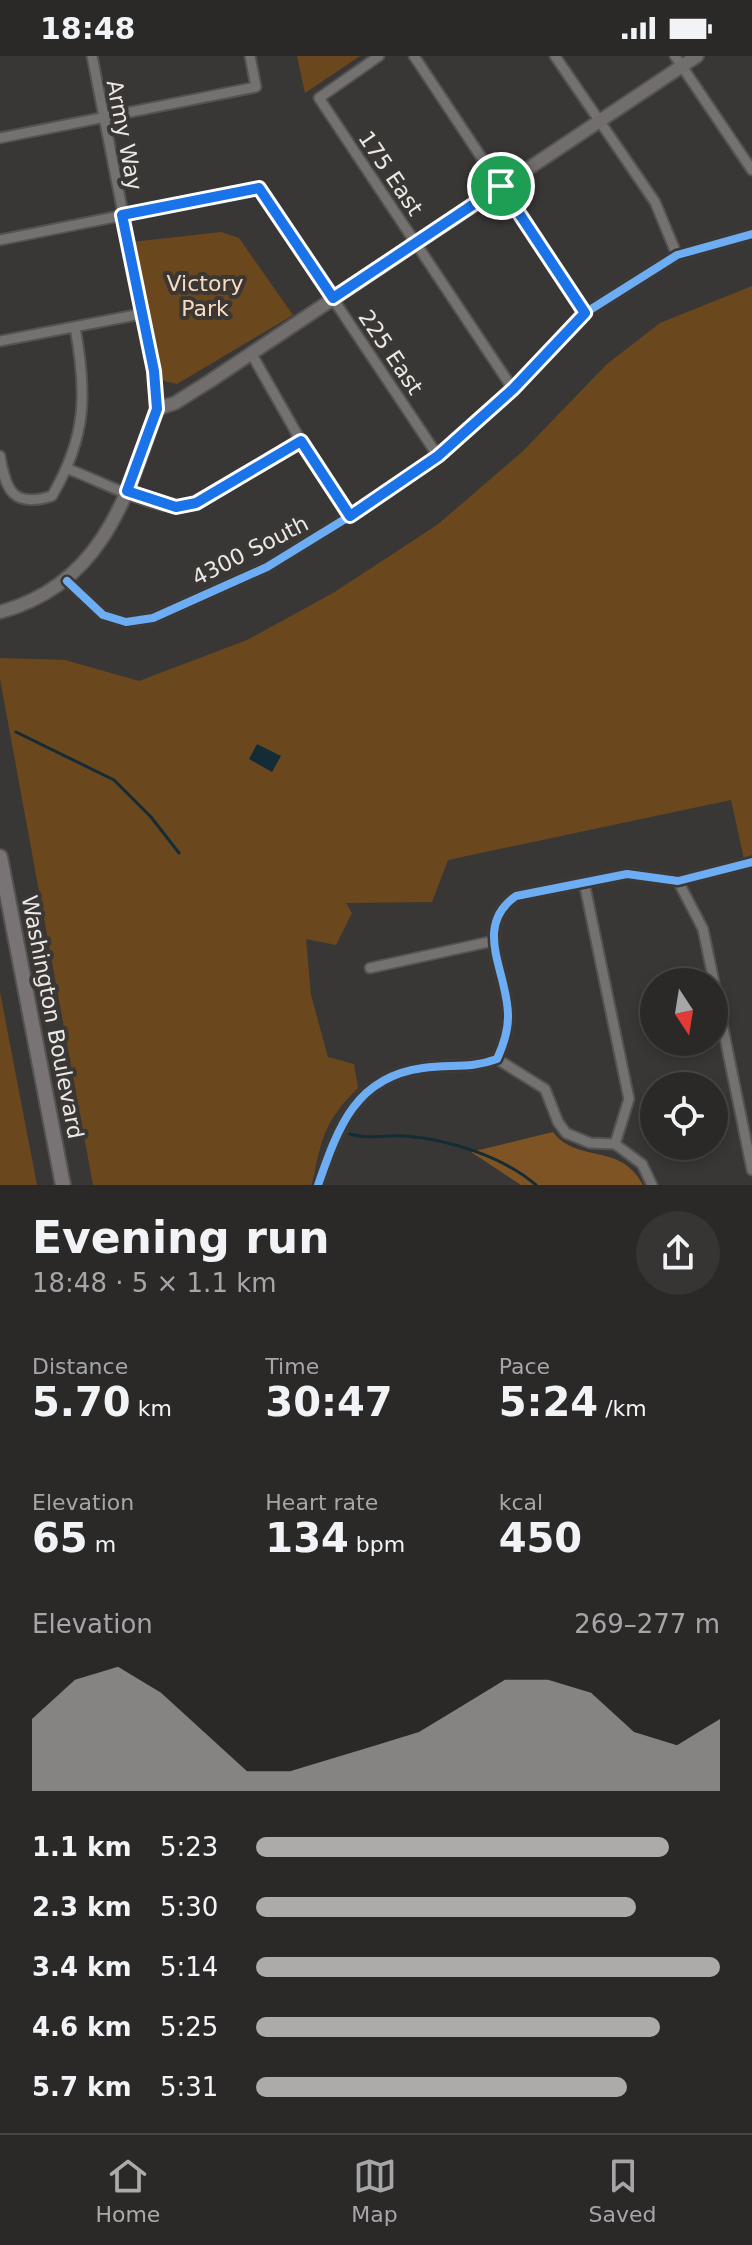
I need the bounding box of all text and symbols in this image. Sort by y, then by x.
text: 18:48 [40,11,136,46]
street label: Army Way [102,78,147,192]
street label: 175 East [353,126,428,221]
pin [467,152,535,220]
icon: arrive [479,164,523,208]
park label: Victory Park [167,271,243,321]
street label: 225 East [353,305,428,400]
street label: 4300 South [188,510,312,590]
street label: Washington Boulevard [17,893,88,1141]
north arrow [640,968,728,1056]
map controls [640,968,728,1160]
button: locate [640,1072,728,1160]
button: share [636,1211,720,1295]
text: Evening run [32,1212,329,1263]
text: 18:48 · 5 × 1.1 km [32,1268,277,1298]
text: Distance [32,1354,128,1379]
text: Time [265,1354,319,1379]
text: Pace [499,1354,550,1379]
text: 5.70 [32,1379,131,1425]
text: 30:47 [265,1379,393,1425]
text: 5:24 [499,1379,598,1425]
text: km [131,1396,172,1421]
text: /km [598,1396,647,1421]
text: Elevation [32,1490,134,1515]
text: Heart rate [265,1490,378,1515]
text: kcal [499,1490,543,1515]
text: 65 [32,1515,88,1561]
text: 134 [265,1515,349,1561]
text: 450 [499,1515,582,1561]
text: m [88,1532,116,1557]
text: bpm [349,1532,405,1557]
text: Elevation [32,1609,153,1639]
text: 269–277 m [574,1609,720,1639]
text: 1.1 km [32,1832,132,1862]
text: 5:23 [160,1832,218,1862]
text: 2.3 km [32,1892,132,1922]
text: 5:30 [160,1892,218,1922]
text: 3.4 km [32,1952,132,1982]
text: 5:14 [160,1952,218,1982]
text: 4.6 km [32,2012,132,2042]
text: 5:25 [160,2012,218,2042]
text: 5.7 km [32,2072,132,2102]
text: 5:31 [160,2072,218,2102]
tab: Home [95,2154,160,2227]
tab: Map [351,2154,398,2227]
tab: Saved [589,2154,657,2227]

